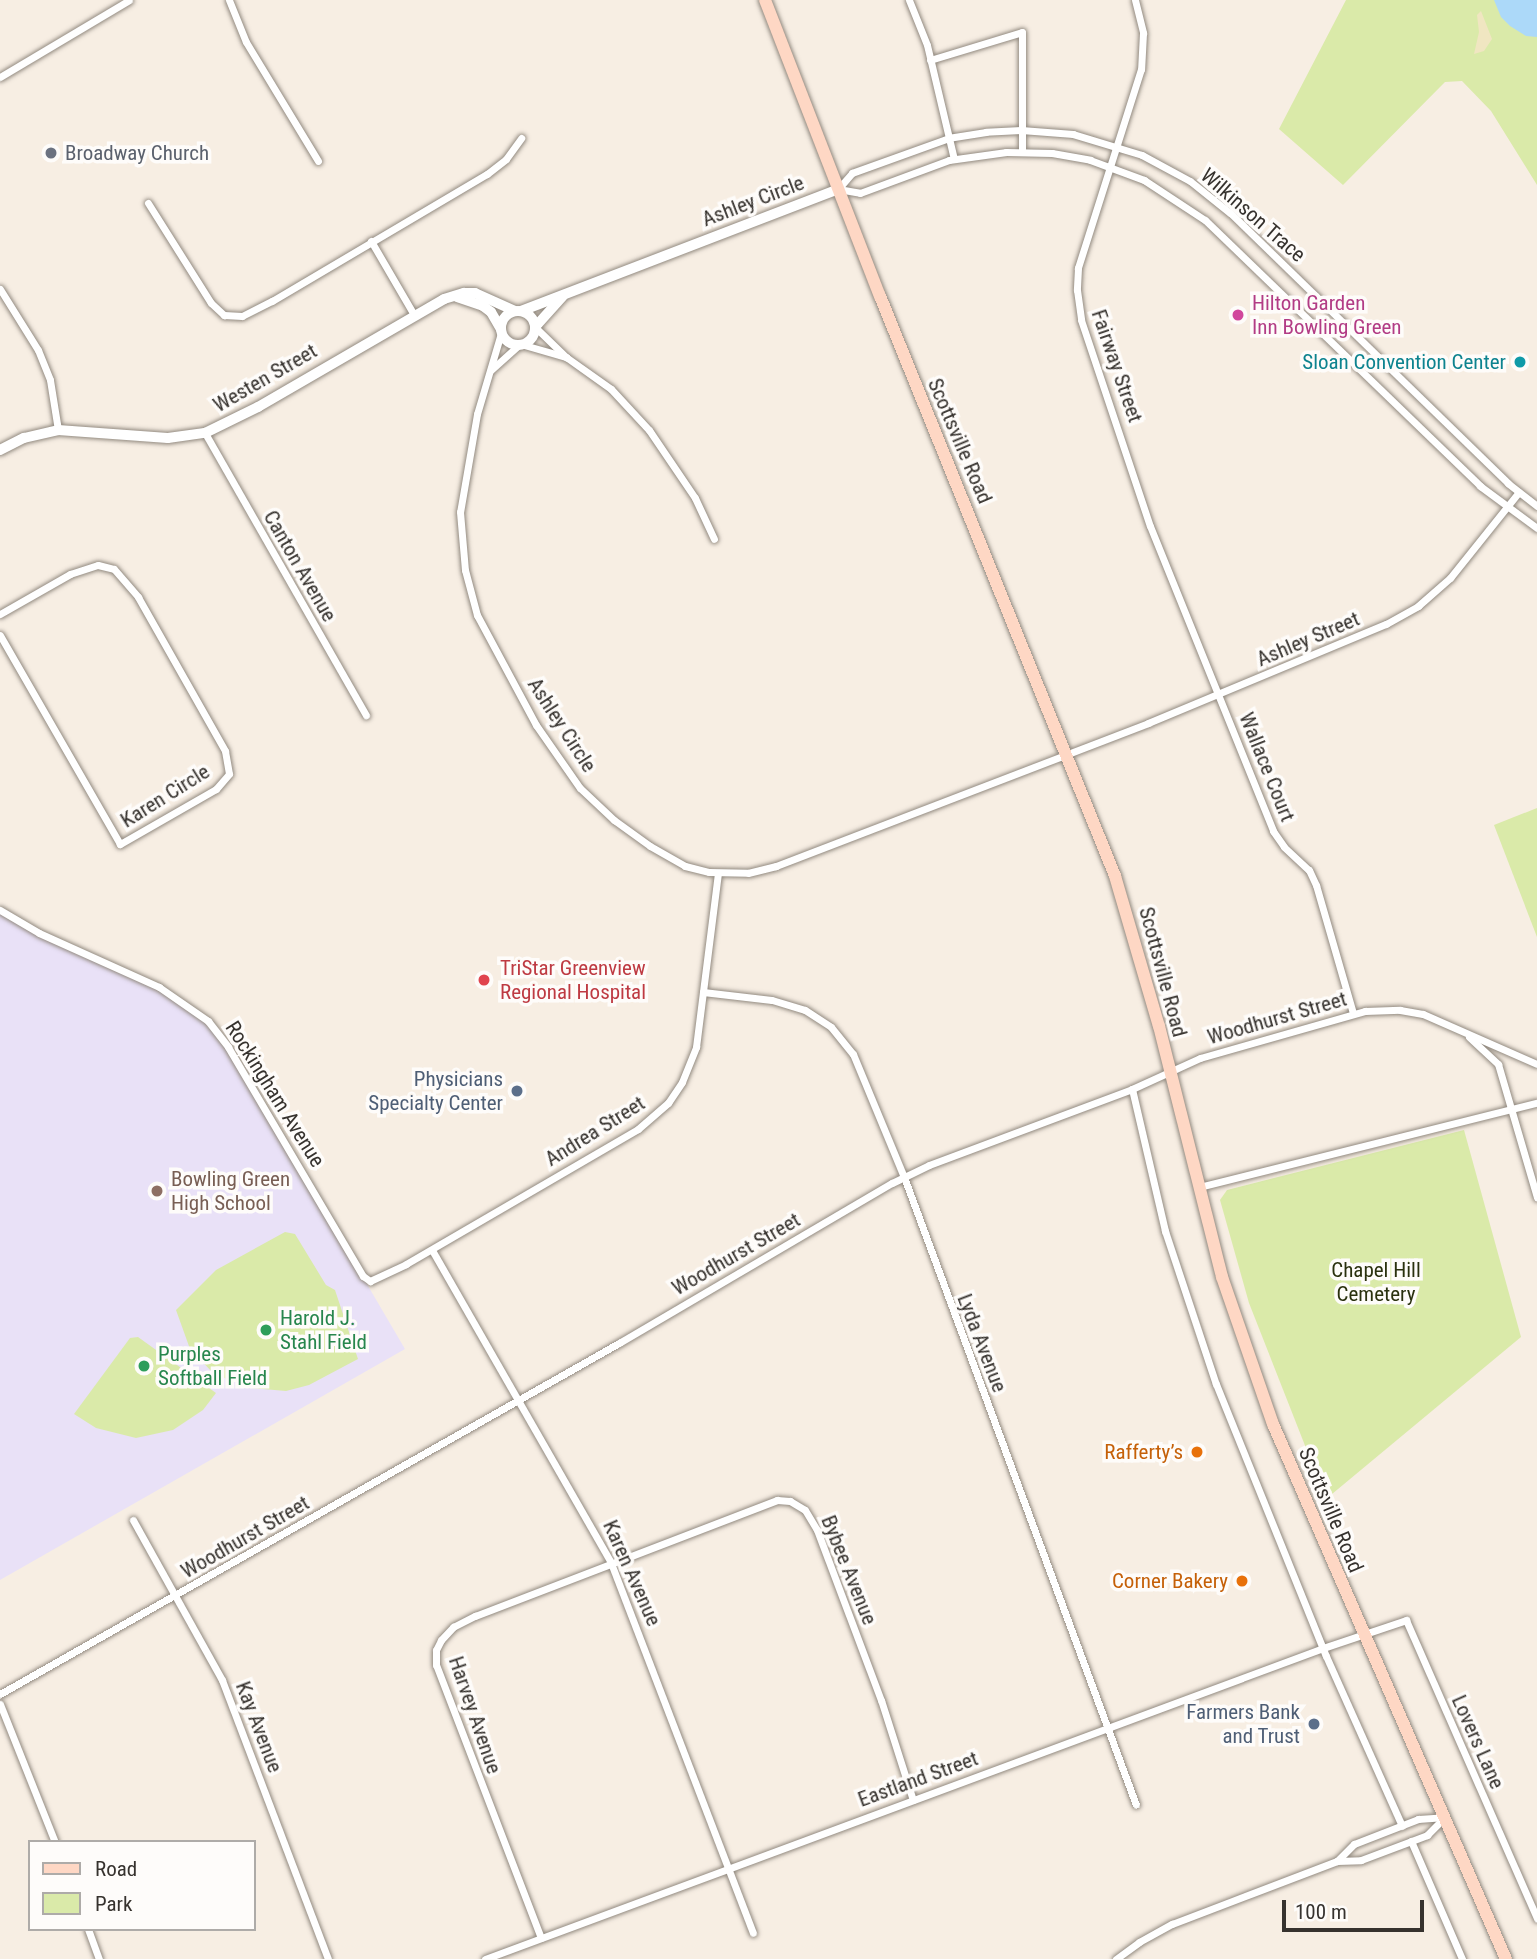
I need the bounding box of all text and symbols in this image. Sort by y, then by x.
place label: Broadway Church [65,140,209,166]
marker: Broadway Church [43,145,59,161]
street label: Wilkinson Trace [1195,163,1311,267]
street label: Ashley Circle [698,170,808,232]
place label: Hilton Garden Inn Bowling Green [1252,290,1402,340]
street label: Fairway Street [1086,306,1148,426]
marker: Hilton Garden Inn Bowling Green [1230,307,1246,323]
street label: Westen Street [209,338,321,418]
place label: Sloan Convention Center [1302,349,1506,375]
marker: Sloan Convention Center [1512,354,1528,370]
street label: Scottsville Road [922,375,998,507]
street label: Canton Avenue [258,506,342,626]
street label: Ashley Street [1253,606,1363,672]
street label: Ashley Circle [522,673,602,777]
street label: Wallace Court [1234,709,1300,825]
street label: Karen Circle [116,759,214,833]
street label: Scottsville Road [1134,904,1192,1040]
place label: TriStar Greenview Regional Hospital [500,955,646,1005]
marker: TriStar Greenview Regional Hospital [474,970,494,990]
street label: Woodhurst Street [1204,986,1350,1050]
street label: Rockingham Avenue [220,1016,330,1172]
place label: Physicians Specialty Center [368,1066,503,1116]
marker: Physicians Specialty Center [509,1083,525,1099]
street label: Andrea Street [540,1090,650,1172]
place label: Bowling Green High School [171,1166,290,1216]
marker: Bowling Green High School [149,1183,165,1199]
street label: Woodhurst Street [667,1207,805,1301]
park label: Chapel Hill Cemetery [1331,1257,1421,1307]
street label: Lyda Avenue [952,1290,1012,1396]
place label: Harold J. Stahl Field [280,1305,367,1355]
marker: Harold J. Stahl Field [258,1322,274,1338]
place label: Purples Softball Field [158,1341,267,1391]
marker: Purples Softball Field [136,1358,152,1374]
place label: Rafferty’s [1104,1439,1183,1465]
marker: Rafferty’s [1189,1444,1205,1460]
street label: Scottsville Road [1293,1444,1369,1576]
street label: Woodhurst Street [176,1490,314,1584]
street label: Bybee Avenue [816,1512,882,1628]
street label: Karen Avenue [598,1516,666,1630]
place label: Corner Bakery [1112,1568,1228,1594]
marker: Corner Bakery [1234,1573,1250,1589]
street label: Harvey Avenue [443,1653,507,1777]
street label: Kay Avenue [230,1678,288,1776]
street label: Lovers Lane [1446,1691,1510,1793]
place label: Farmers Bank and Trust [1186,1699,1300,1749]
marker: Farmers Bank and Trust [1306,1716,1322,1732]
street label: Eastland Street [855,1746,981,1812]
legend [28,1840,256,1931]
text: Road [95,1857,137,1881]
scale bar [1285,1885,1427,1929]
text: Park [95,1892,132,1916]
text: 100 m [1295,1900,1347,1924]

